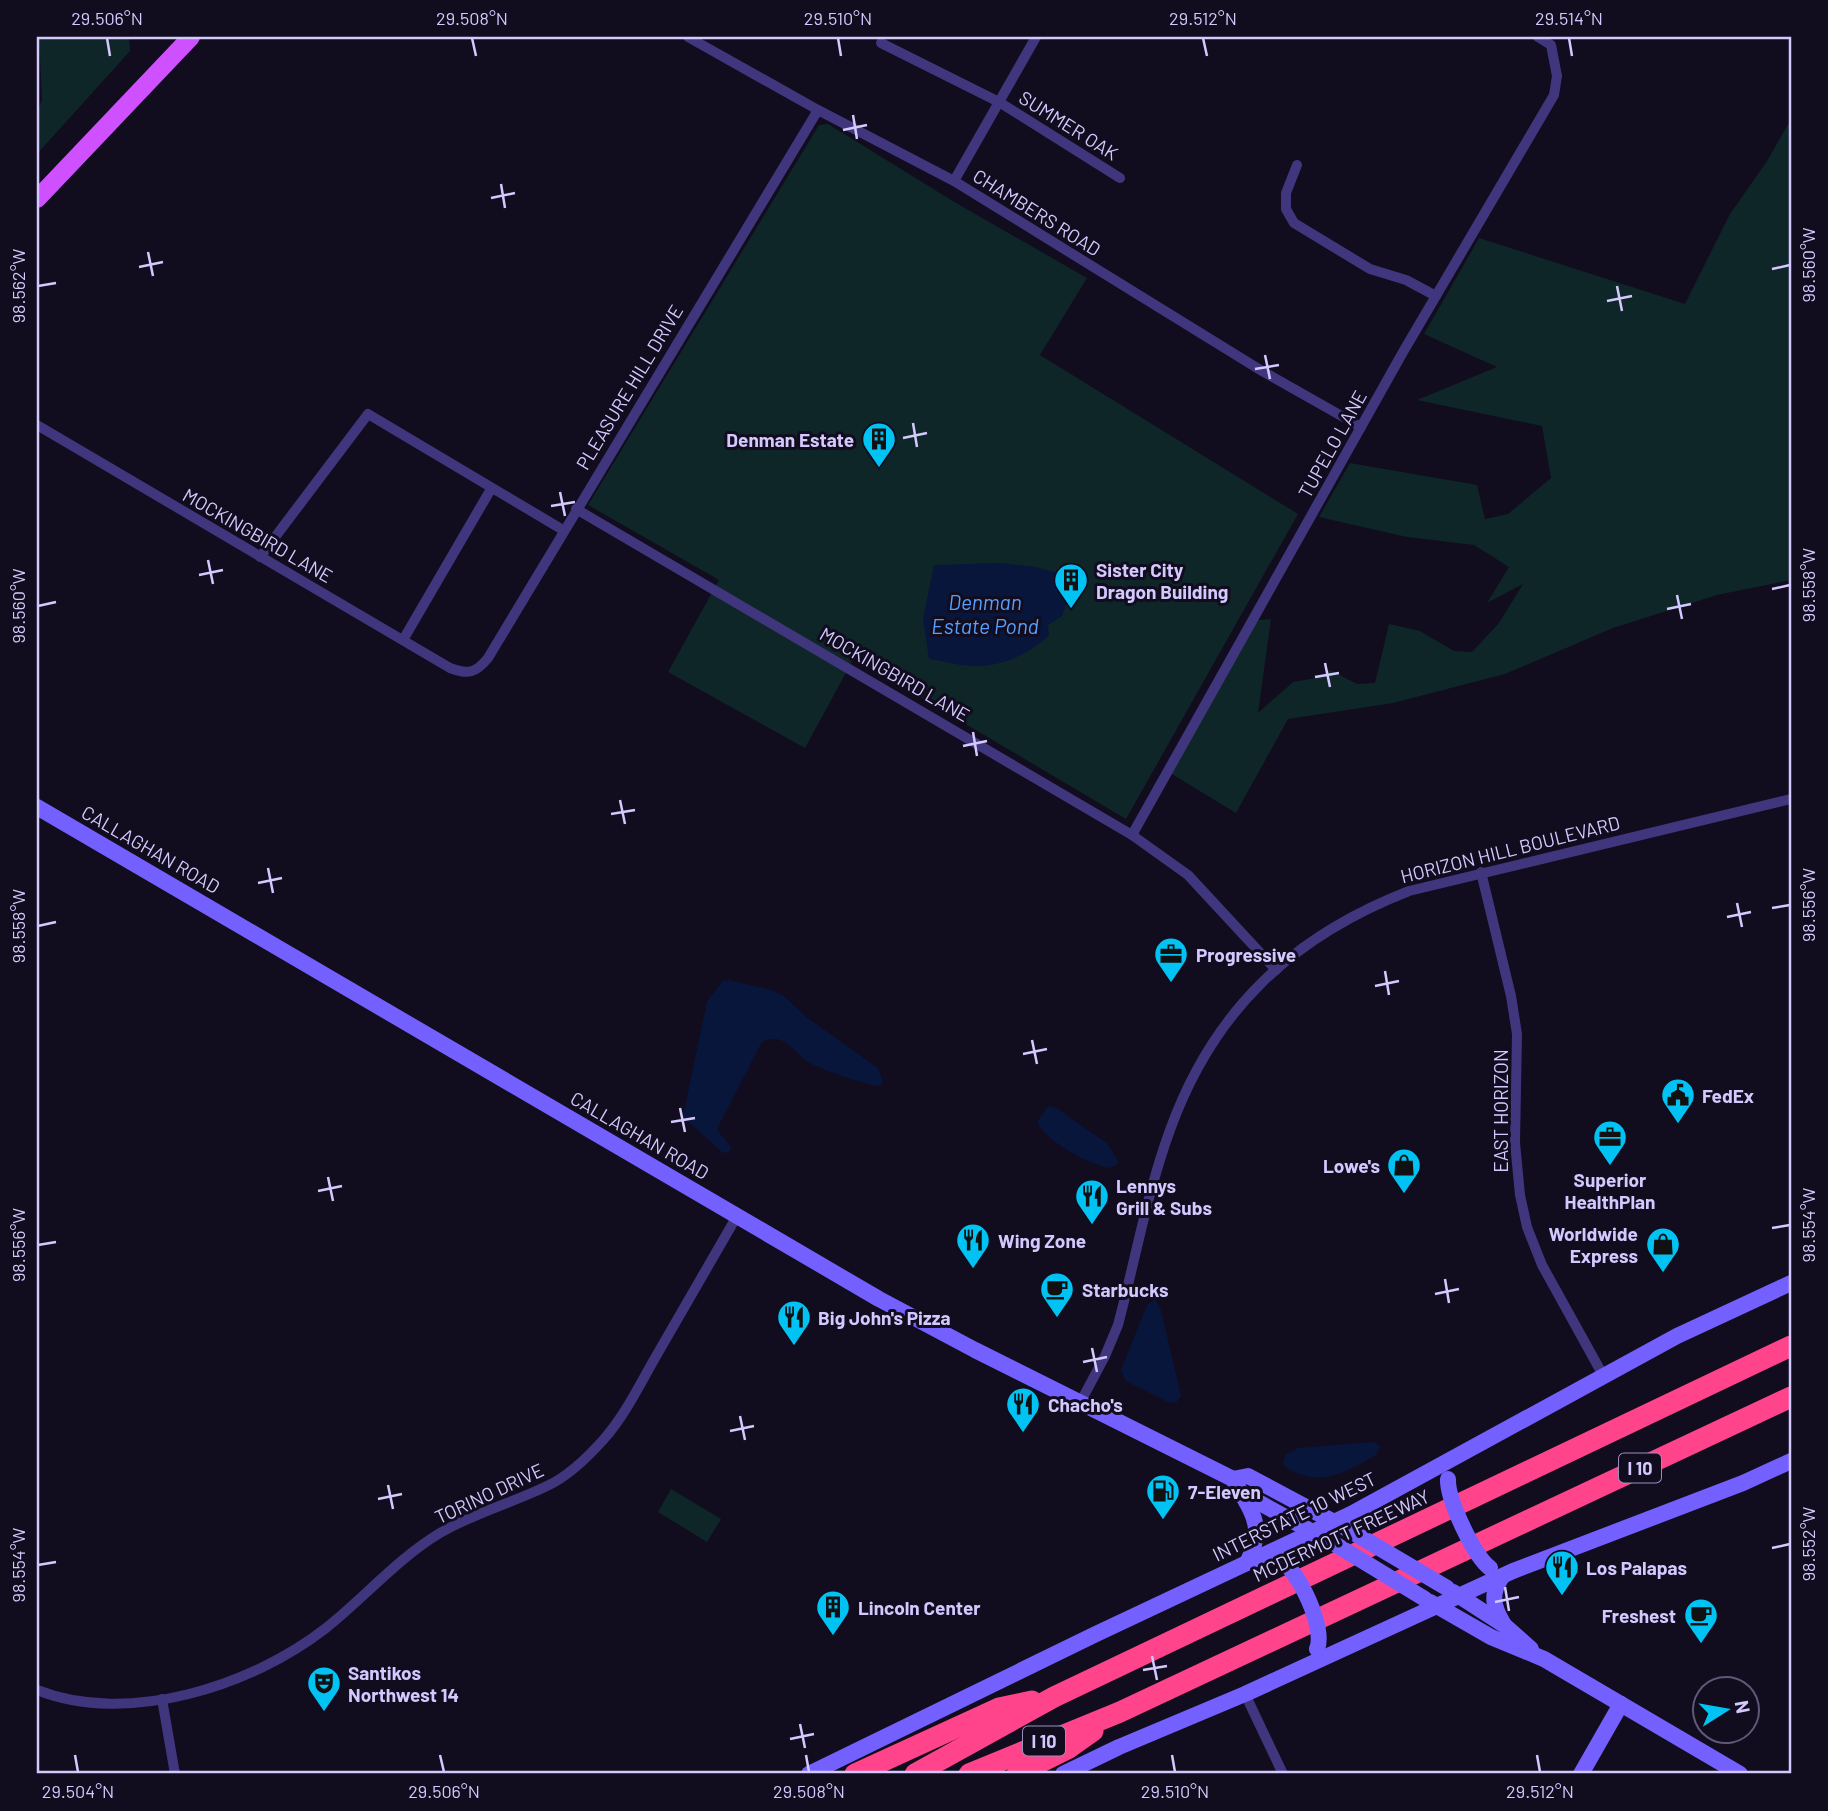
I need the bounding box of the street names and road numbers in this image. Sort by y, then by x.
street label: SUMMER OAK [1015,85,1123,165]
street label: CHAMBERS ROAD [969,164,1105,260]
street label: PLEASURE HILL DRIVE [571,300,687,474]
street label: TUPELO LANE [1293,386,1371,502]
street label: MOCKINGBIRD LANE [179,483,337,587]
street label: MOCKINGBIRD LANE [816,622,974,726]
street label: CALLAGHAN ROAD [78,800,224,898]
street label: HORIZON HILL BOULEVARD [1398,811,1622,887]
street label: EAST HORIZON [1489,1049,1512,1173]
street label: CALLAGHAN ROAD [567,1086,713,1184]
road number: I 10 [1619,1454,1661,1483]
street label: TORINO DRIVE [431,1458,547,1528]
street label: INTERSTATE 10 WEST [1208,1466,1380,1566]
street label: MCDERMOTT FREEWAY [1249,1484,1433,1586]
road number: I 10 [1023,1726,1065,1756]

